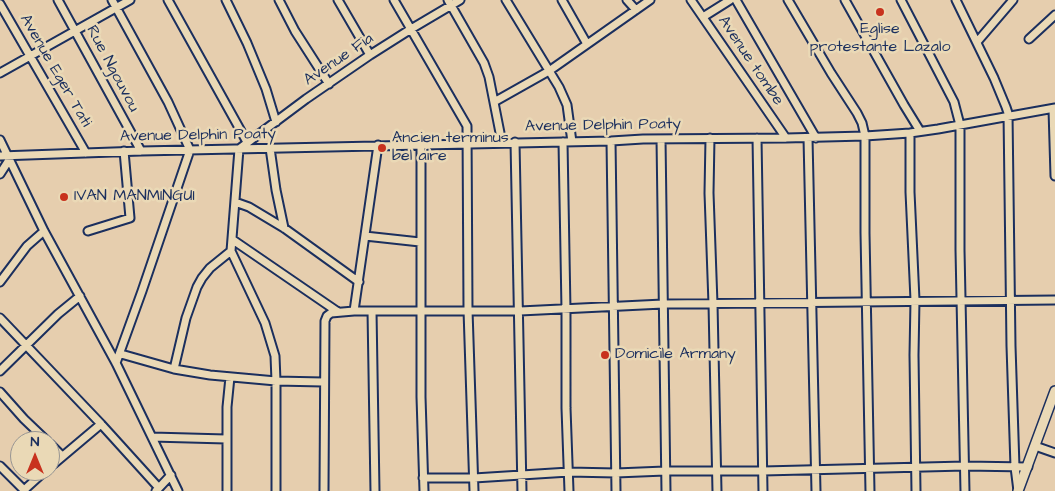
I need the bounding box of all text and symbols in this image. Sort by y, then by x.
marker: Eglise protestante Lazalo [874,6,886,18]
street label: Avenue Eger Tati [15,11,95,131]
street label: Avenue tombe [713,13,787,109]
place label: Eglise protestante Lazalo [810,20,950,58]
street label: Rue Ngouvou [81,22,143,116]
street label: Avenue Fia [300,30,378,90]
street label: Avenue Delphin Poaty [525,115,681,137]
street label: Avenue Delphin Poaty [120,125,276,147]
place label: Ancien terminus bel aire [392,129,509,167]
marker: Ancien terminus bel aire [376,142,388,154]
place label: IVAN MANMINGUI [74,187,195,207]
marker: IVAN MANMINGUI [58,191,70,203]
place label: Domicile Armany [615,345,736,365]
marker: Domicile Armany [599,349,611,361]
north arrow [10,431,60,481]
text: N [31,432,39,452]

